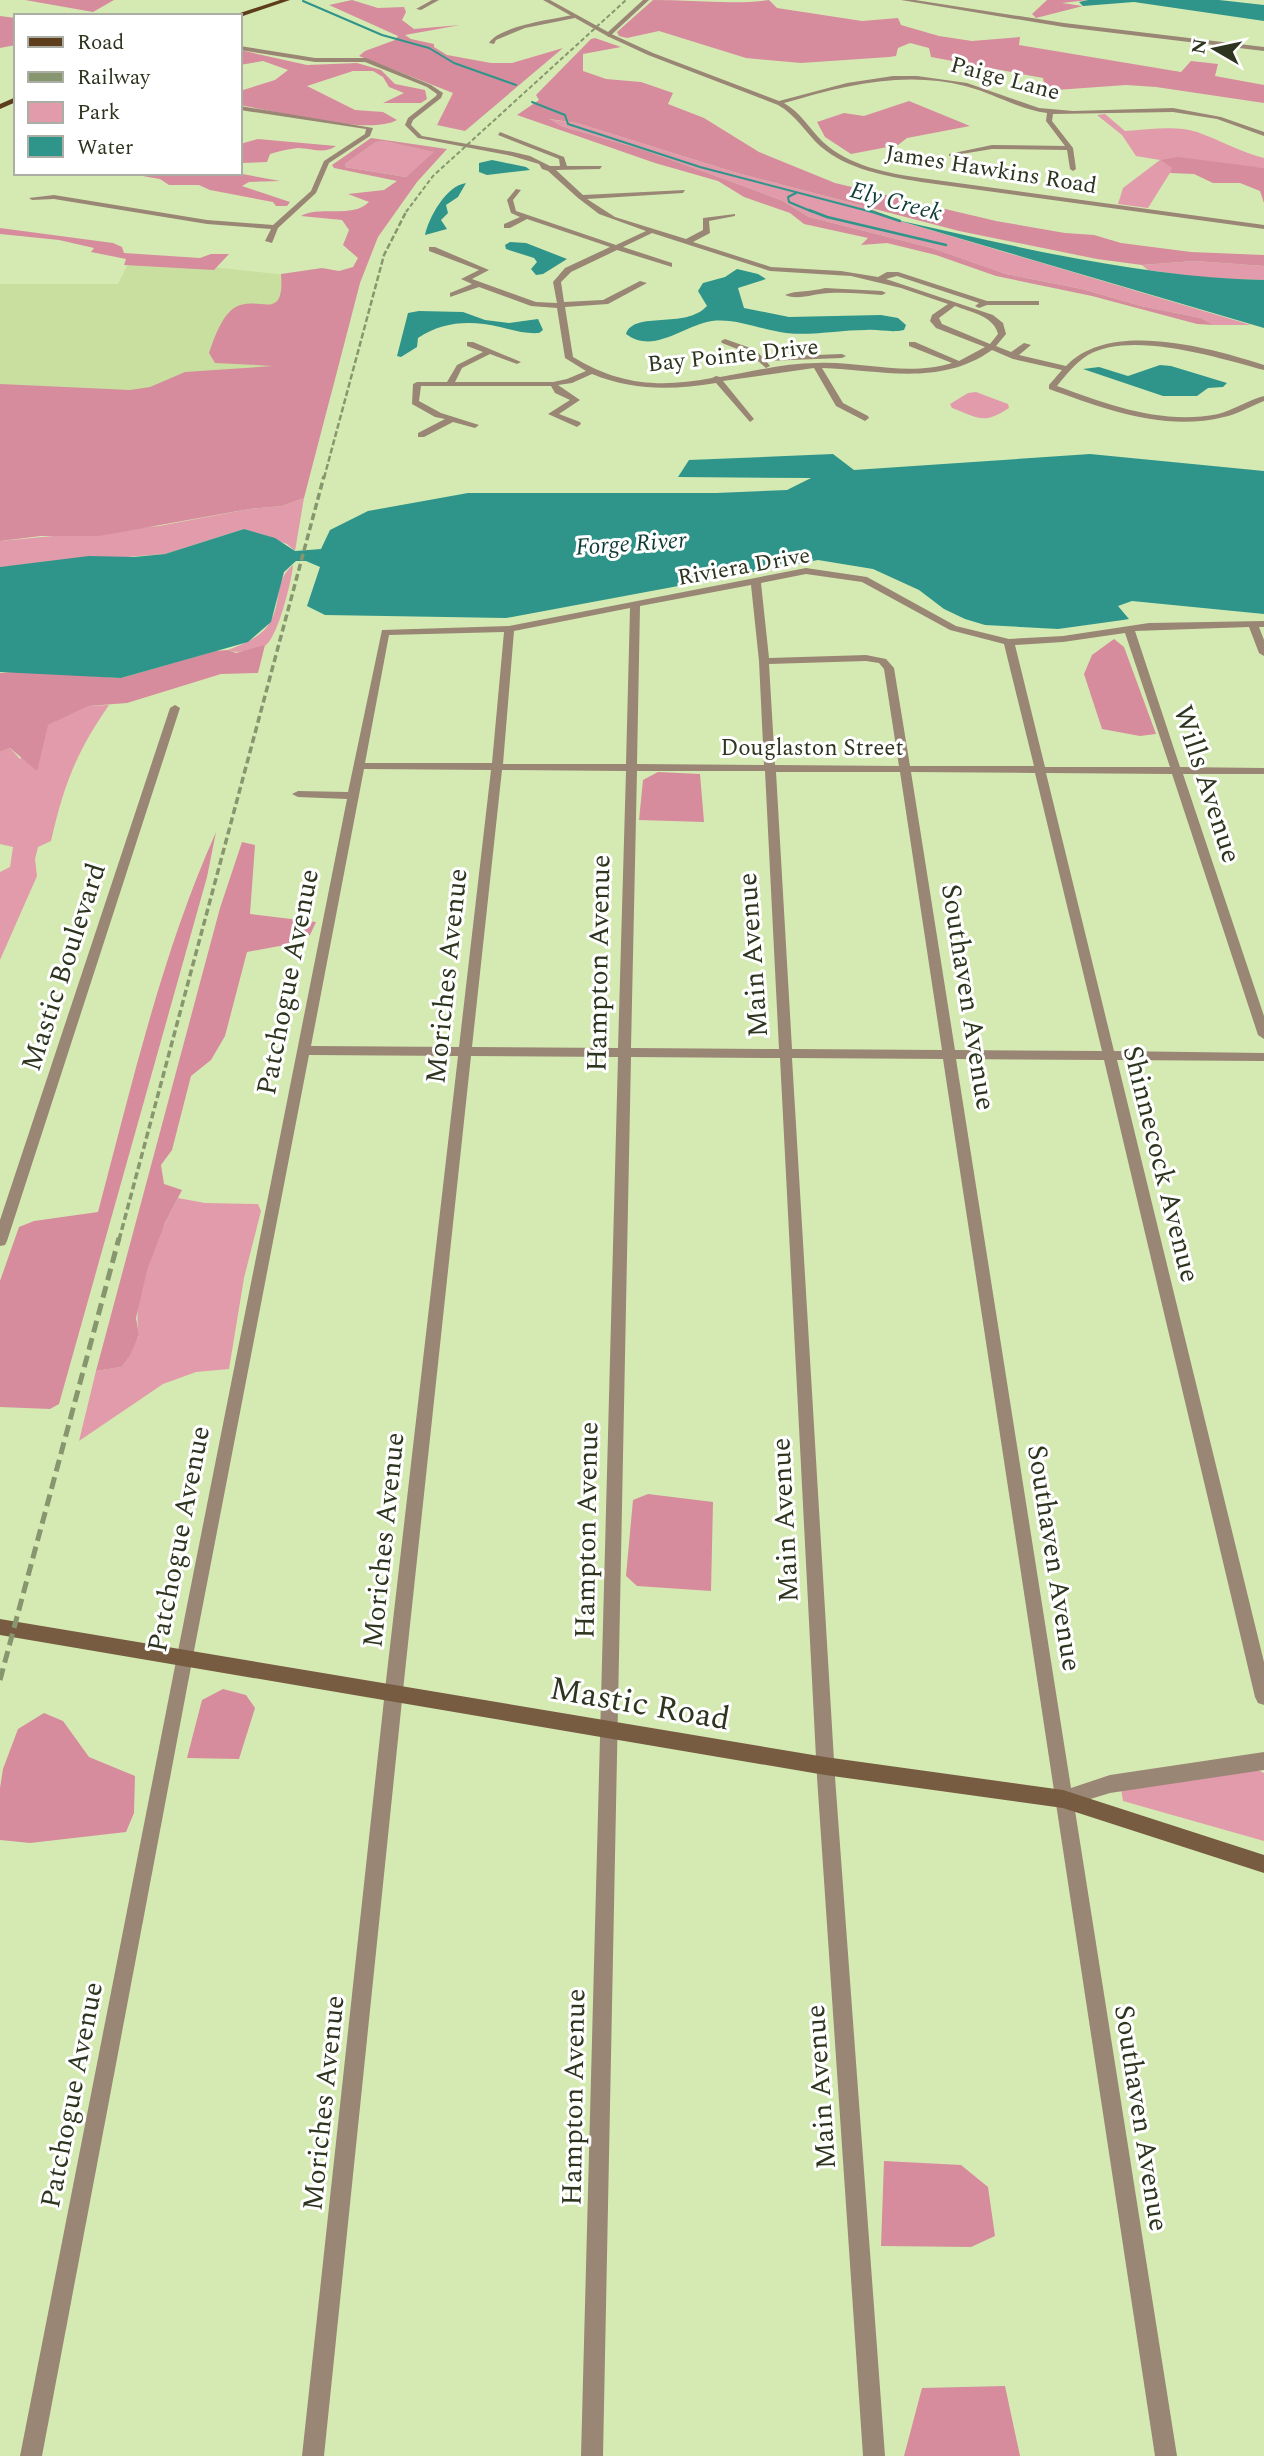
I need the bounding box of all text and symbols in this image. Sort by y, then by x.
legend [14,14,242,175]
north arrow [1180,14,1250,84]
text: Road [77,27,124,59]
text: N [1184,37,1215,57]
street label: Paige Lane [946,48,1064,110]
text: Railway [77,62,151,94]
text: Park [77,97,121,129]
text: Water [77,132,133,164]
street label: James Hawkins Road [883,136,1099,204]
water label: Ely Creek [846,172,946,232]
street label: Bay Pointe Drive [646,330,820,382]
water label: Forge River [574,522,688,566]
street label: Riviera Drive [675,538,813,596]
street label: Wills Avenue [1161,699,1253,869]
street label: Douglaston Street [720,731,904,766]
street label: Hampton Avenue [576,854,622,1072]
street label: Mastic Boulevard [10,857,118,1077]
street label: Patchogue Avenue [245,865,331,1099]
street label: Moriches Avenue [414,866,480,1086]
street label: Main Avenue [726,871,780,1039]
street label: Southaven Avenue [929,881,1007,1113]
street label: Shinnecock Avenue [1111,1041,1211,1287]
street label: Hampton Avenue [564,1421,610,1639]
street label: Patchogue Avenue [136,1422,222,1656]
street label: Moriches Avenue [351,1430,417,1650]
street label: Main Avenue [759,1436,811,1604]
street label: Southaven Avenue [1015,1442,1093,1674]
street label: Mastic Road [546,1664,734,1744]
street label: Patchogue Avenue [29,1978,115,2212]
street label: Hampton Avenue [551,1988,597,2206]
street label: Moriches Avenue [291,1993,357,2213]
street label: Southaven Avenue [1102,2002,1180,2234]
street label: Main Avenue [794,2003,848,2171]

